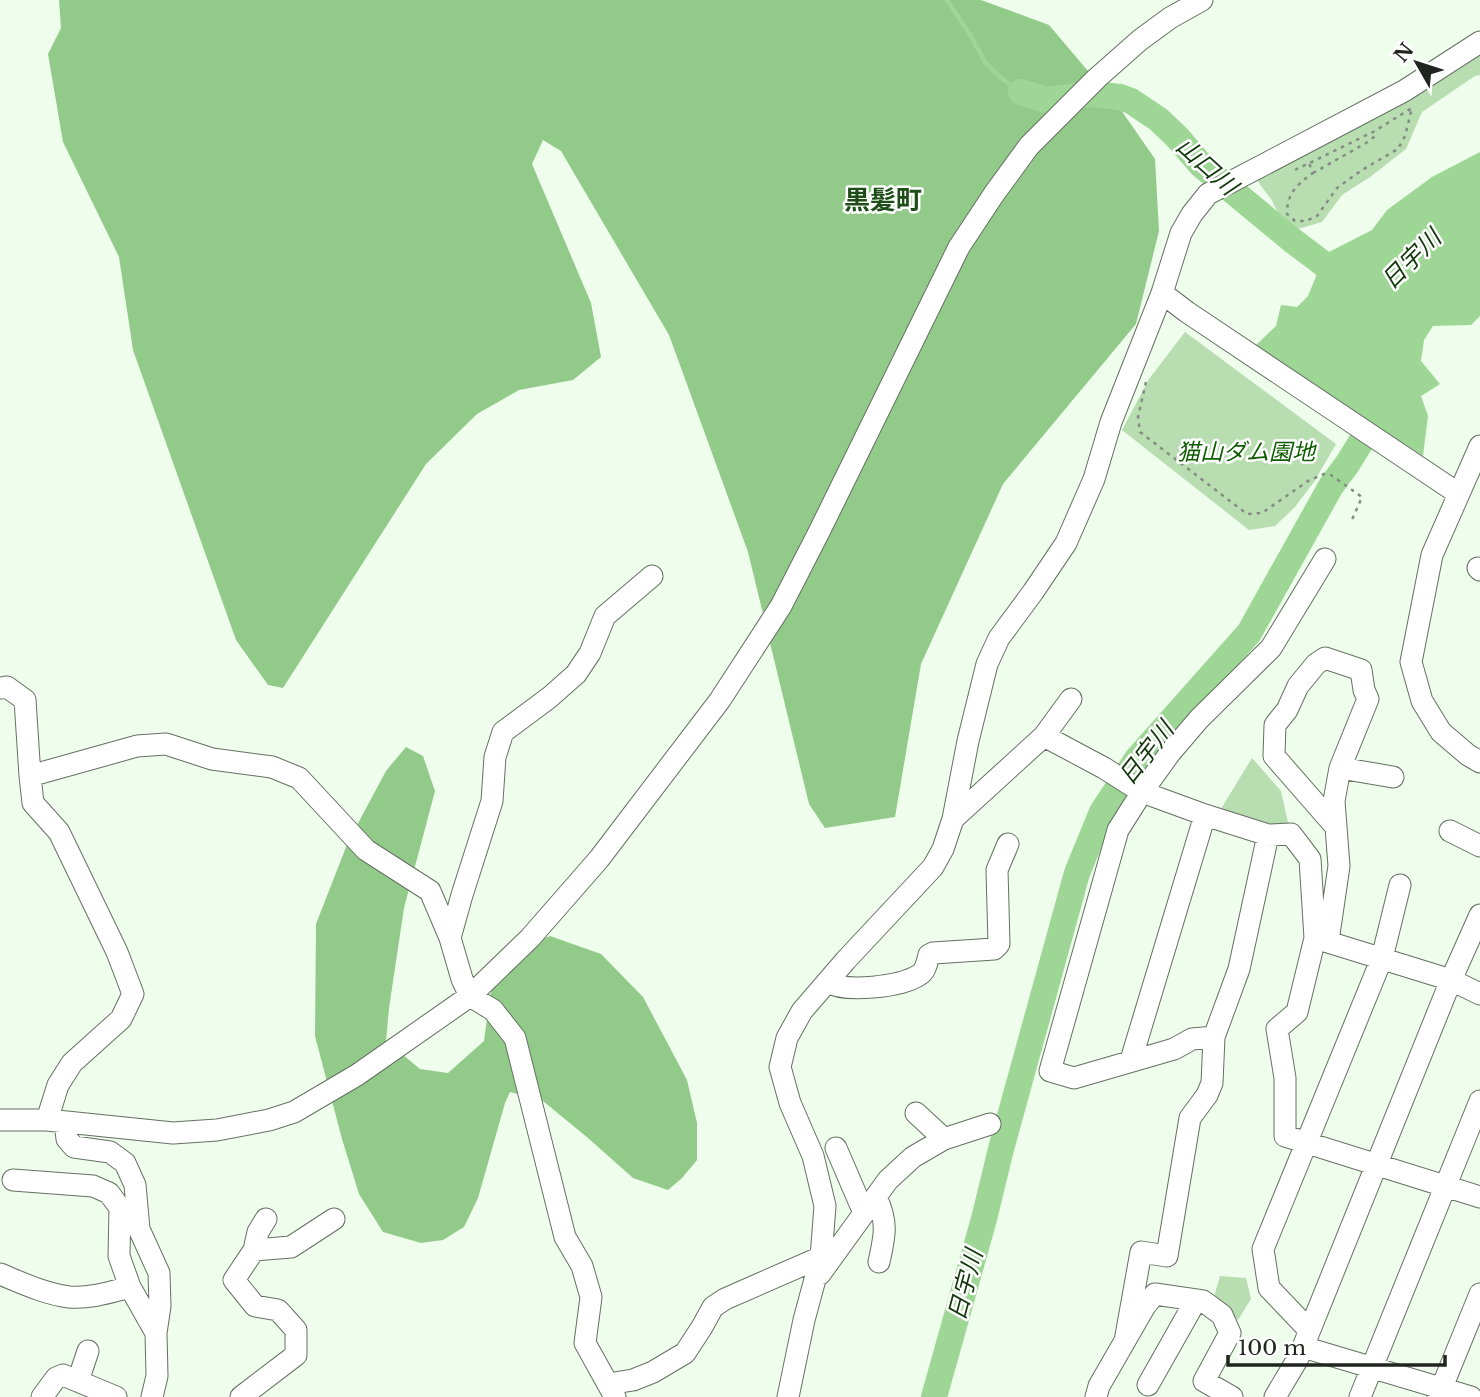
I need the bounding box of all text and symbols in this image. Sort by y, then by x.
north arrow [1382,28,1452,98]
text: N [1390,38,1419,67]
water label: 山口川 [1171,131,1246,203]
district label: 黒髪町 [844,184,922,216]
water label: 日宇川 [1375,221,1449,295]
park label: 猫山ダム園地 [1177,438,1317,466]
water label: 日宇川 [1112,713,1181,790]
water label: 日宇川 [942,1244,989,1324]
scale bar [1228,1324,1445,1368]
text: 100 m [1238,1335,1306,1361]

